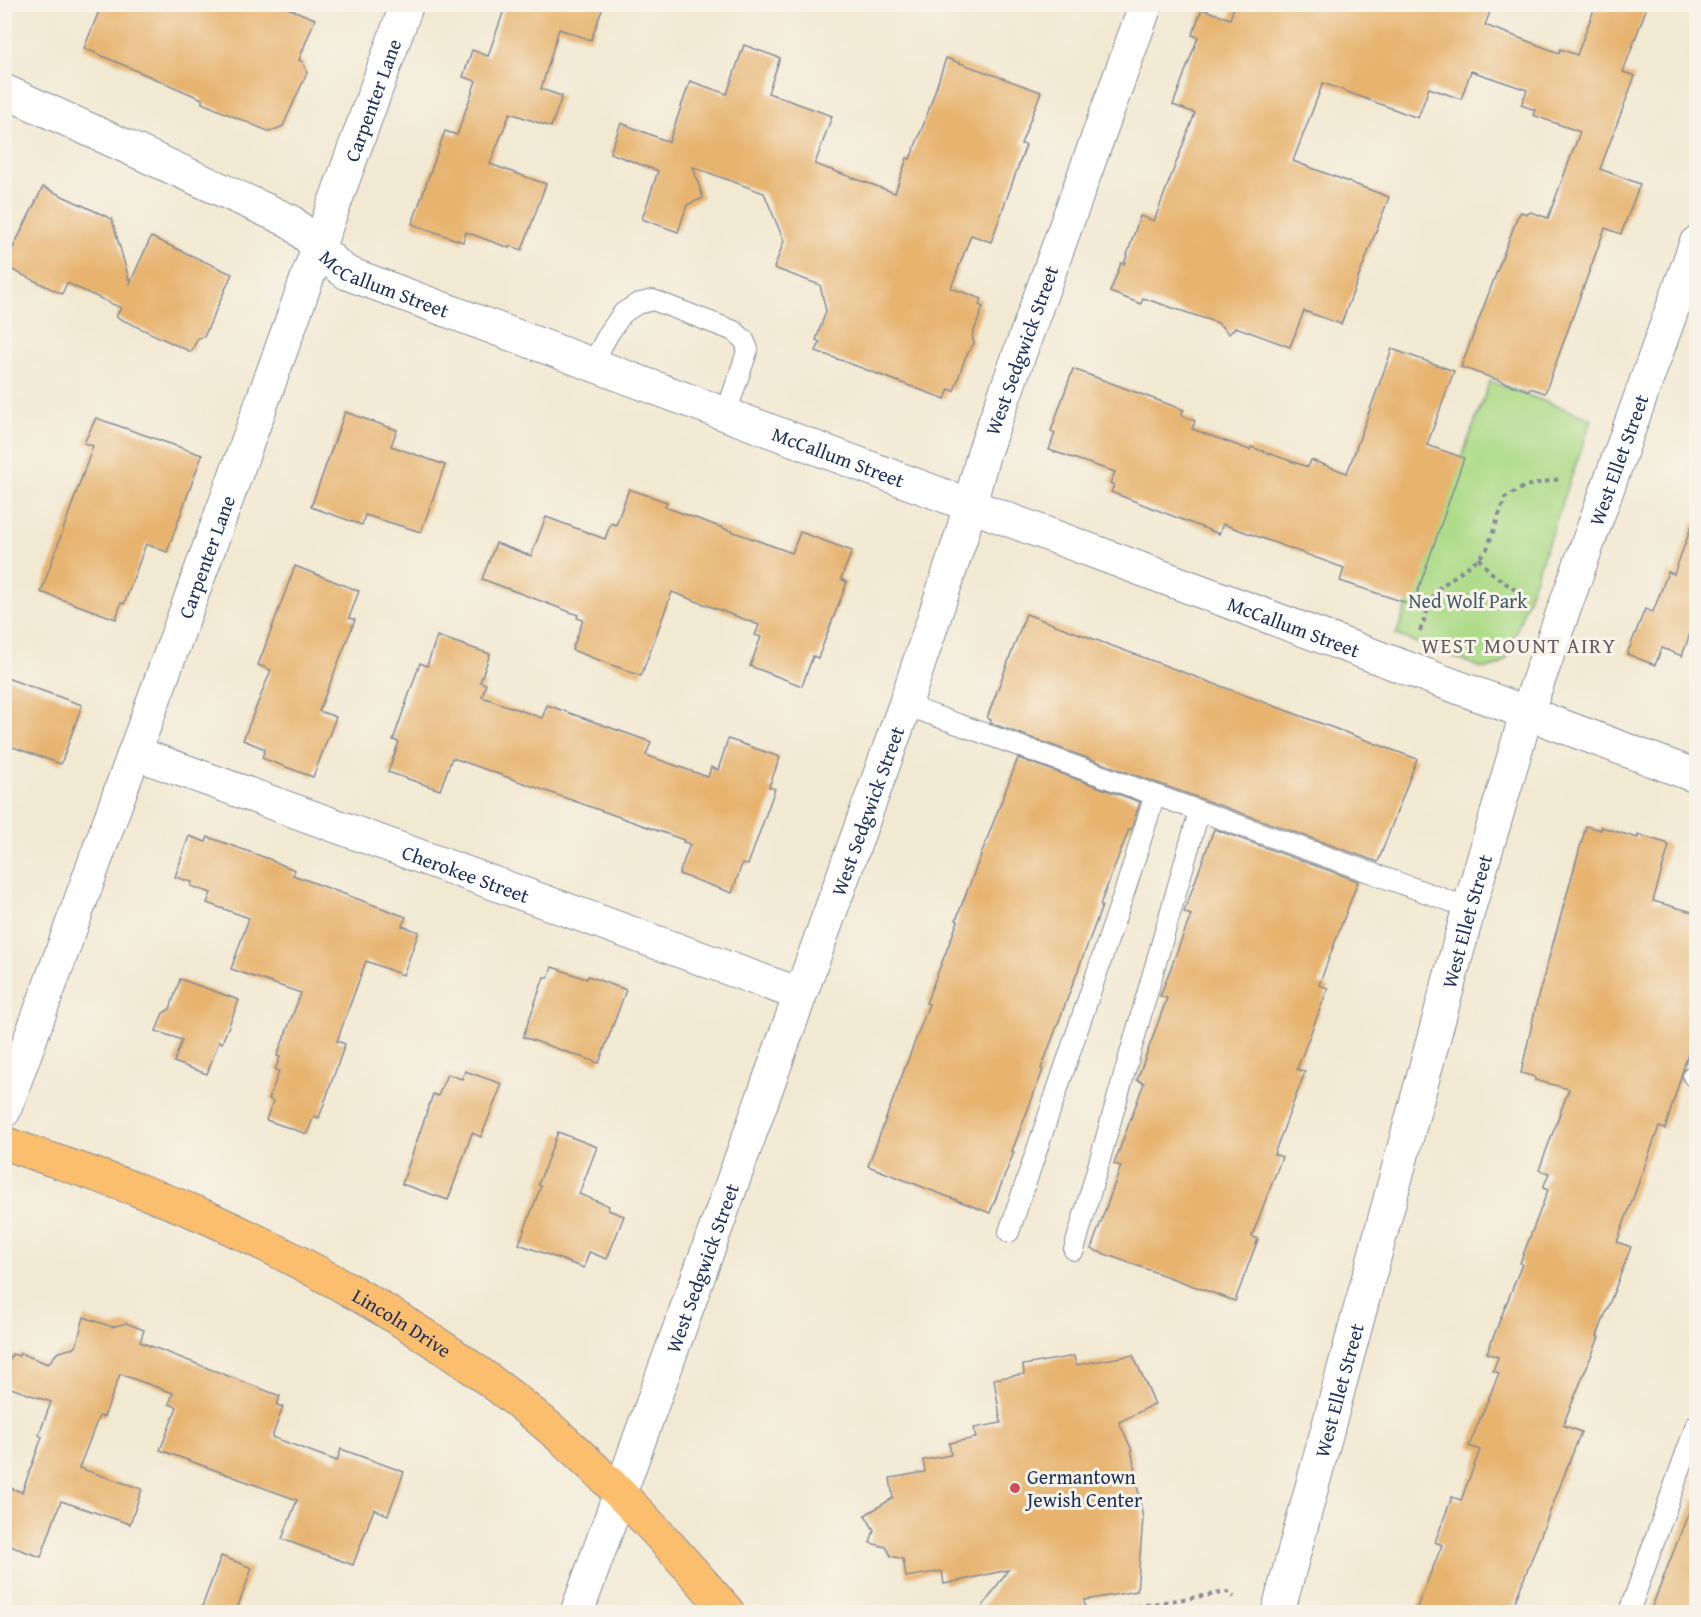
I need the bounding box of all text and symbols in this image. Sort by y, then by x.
street label: Carpenter Lane [336,34,408,165]
street label: McCallum Street [313,242,453,324]
street label: West Sedgwick Street [977,261,1065,439]
street label: West Ellet Street [1581,390,1655,530]
street label: McCallum Street [768,418,909,494]
street label: Carpenter Lane [170,491,242,622]
park label: Ned Wolf Park [1408,586,1528,615]
street label: McCallum Street [1224,588,1364,664]
district label: WEST MOUNT AIRY [1421,630,1617,661]
street label: West Sedgwick Street [823,722,911,900]
street label: Cherokee Street [398,837,533,909]
street label: West Ellet Street [1433,851,1499,991]
street label: West Sedgwick Street [657,1179,745,1357]
street label: Lincoln Drive [347,1280,458,1364]
street label: West Ellet Street [1306,1320,1370,1460]
place label: Germantown Jewish Center [1024,1462,1142,1514]
marker: Germantown Jewish Center [1008,1481,1022,1495]

